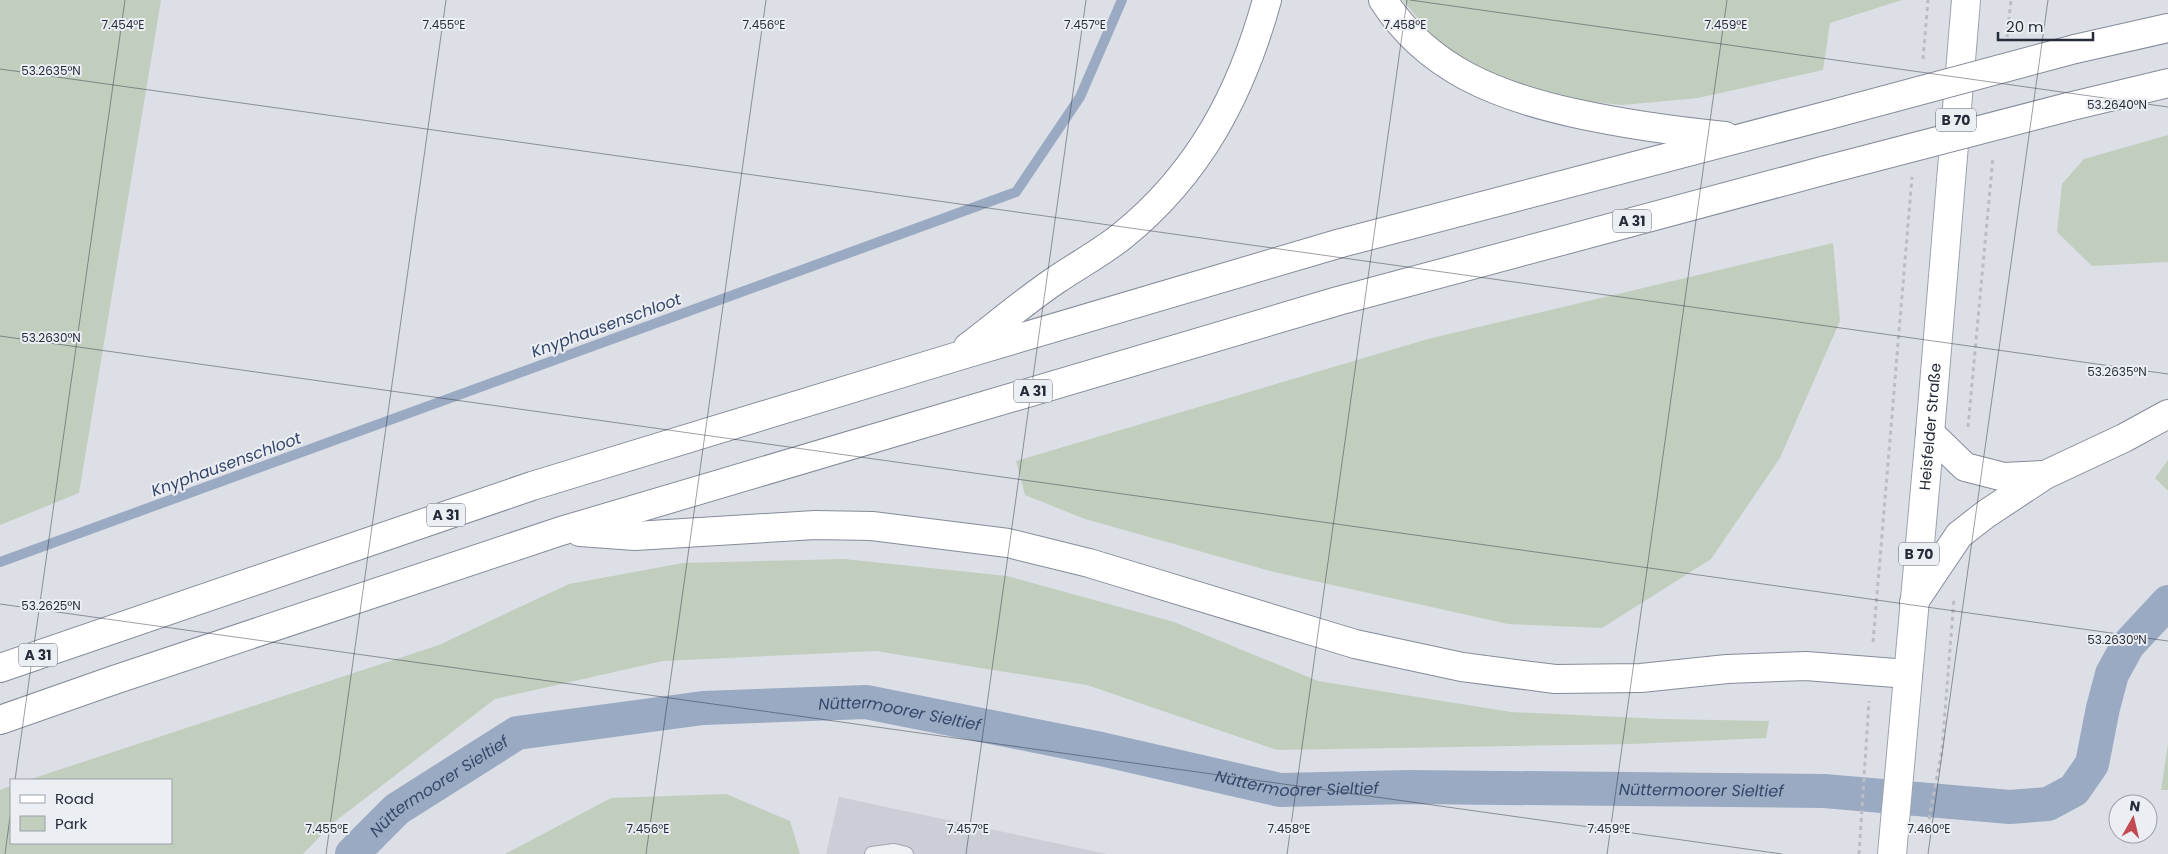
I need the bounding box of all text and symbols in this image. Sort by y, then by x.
scale bar [1998,10,2093,42]
text: 7.454°E [102,16,144,33]
text: 7.455°E [423,16,465,33]
text: 7.456°E [743,16,785,33]
text: 7.457°E [1064,16,1106,33]
text: 7.458°E [1384,16,1426,33]
text: 7.459°E [1705,16,1747,33]
text: 20 m [2006,16,2044,37]
text: 53.2635°N [21,62,81,79]
text: 53.2640°N [2087,96,2147,113]
road number: B 70 [1936,108,1976,132]
road number: A 31 [1613,210,1651,232]
water label: Knyphausenschloot [528,287,685,363]
text: 53.2630°N [21,329,81,346]
street label: Heisfelder Straße [1914,362,1946,491]
text: 53.2635°N [2087,363,2147,380]
road number: A 31 [1014,380,1052,402]
water label: Knyphausenschloot [148,426,305,502]
road number: A 31 [427,504,465,526]
road number: B 70 [1899,542,1939,566]
text: 53.2625°N [21,597,81,614]
text: 53.2630°N [2087,631,2147,648]
road number: A 31 [19,644,57,666]
water label: Nüttermoorer Sieltief [818,691,984,737]
water label: Nüttermoorer Sieltief [364,729,514,842]
water label: Nüttermoorer Sieltief [1213,765,1381,802]
water label: Nüttermoorer Sieltief [1619,778,1785,803]
legend [10,779,172,844]
text: Road [55,788,94,809]
north arrow [2108,794,2158,844]
text: N [2128,795,2141,817]
text: Park [55,813,87,834]
text: 7.455°E [306,820,348,837]
text: 7.456°E [627,820,669,837]
text: 7.457°E [947,820,989,837]
text: 7.458°E [1268,820,1310,837]
text: 7.459°E [1588,820,1630,837]
text: 7.460°E [1908,820,1950,837]

